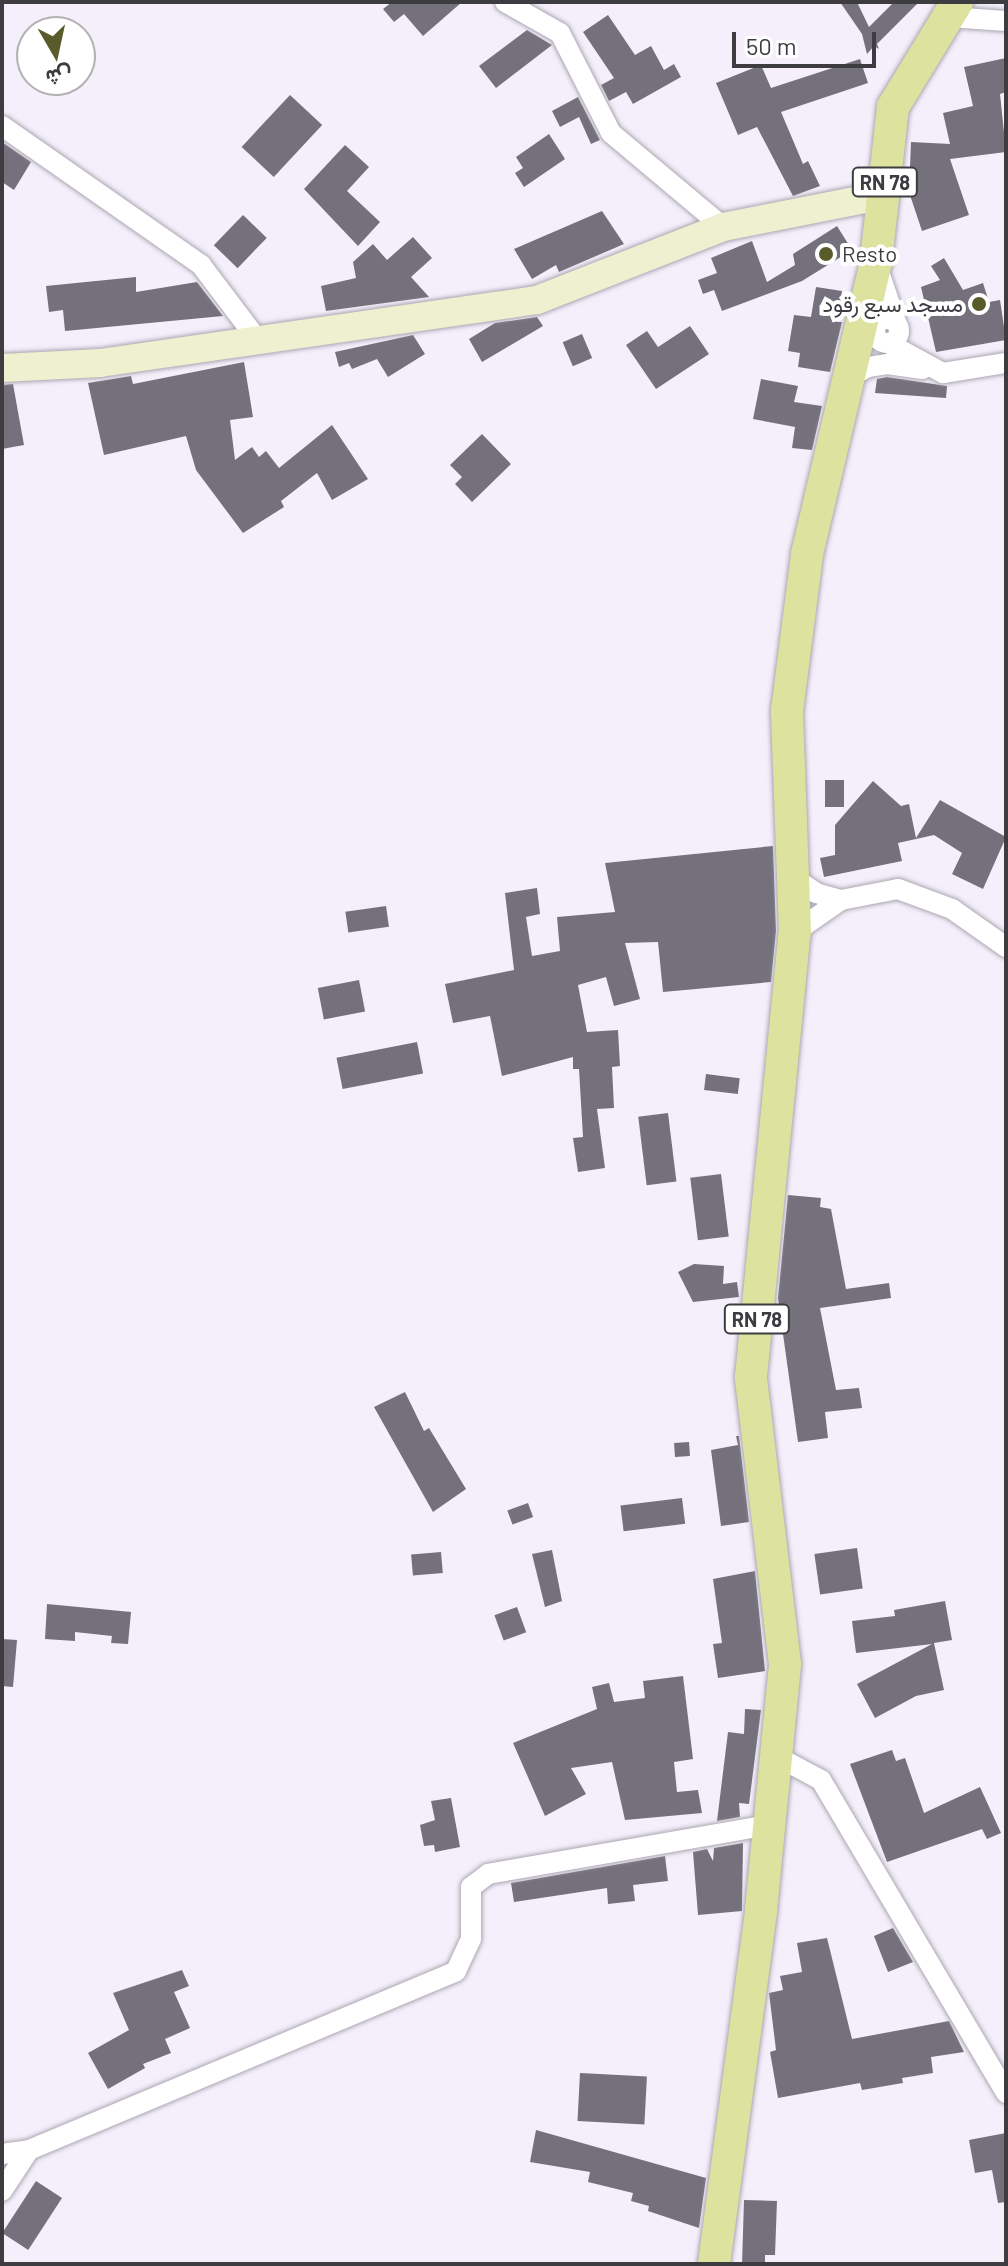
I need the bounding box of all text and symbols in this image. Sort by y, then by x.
north arrow [16,16,96,96]
scale bar [736,16,880,66]
text: 50 m [746,31,797,60]
text: ش [44,63,75,93]
road number: RN 78 [851,166,919,198]
place label: Resto [842,241,897,267]
marker: Resto [817,245,835,263]
place label: مسجد سبع رقود [823,291,963,317]
marker: مسجد سبع رقود [970,295,988,313]
road number: RN 78 [723,1303,791,1335]

